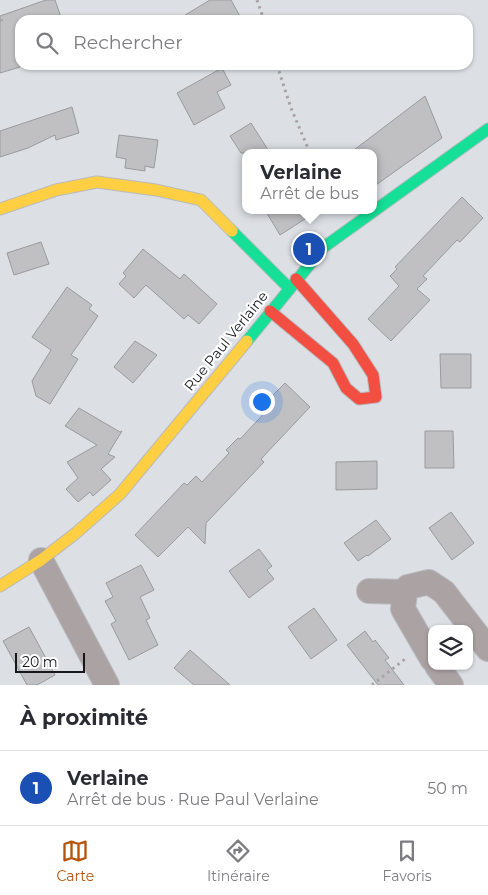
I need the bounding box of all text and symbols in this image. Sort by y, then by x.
search box [15,15,473,70]
icon: search [33,29,61,57]
text: Rechercher [73,31,183,54]
popup [242,149,377,214]
text: Verlaine [260,161,342,184]
text: Arrêt de bus [260,184,359,203]
pin: 1 [293,230,325,268]
street label: Rue Paul Verlaine [180,287,272,395]
your location [249,389,275,415]
map controls [428,625,473,670]
button: layers [428,625,473,670]
scale bar [15,650,85,673]
text: 20 m [22,653,58,671]
text: À proximité [20,705,148,730]
text: Verlaine [67,767,149,790]
text: 1 [33,779,39,798]
text: 50 m [427,779,468,798]
text: Arrêt de bus · Rue Paul Verlaine [67,790,319,809]
tab: Carte [56,837,94,885]
tab: Itinéraire [207,837,270,885]
tab: Favoris [383,837,432,885]

